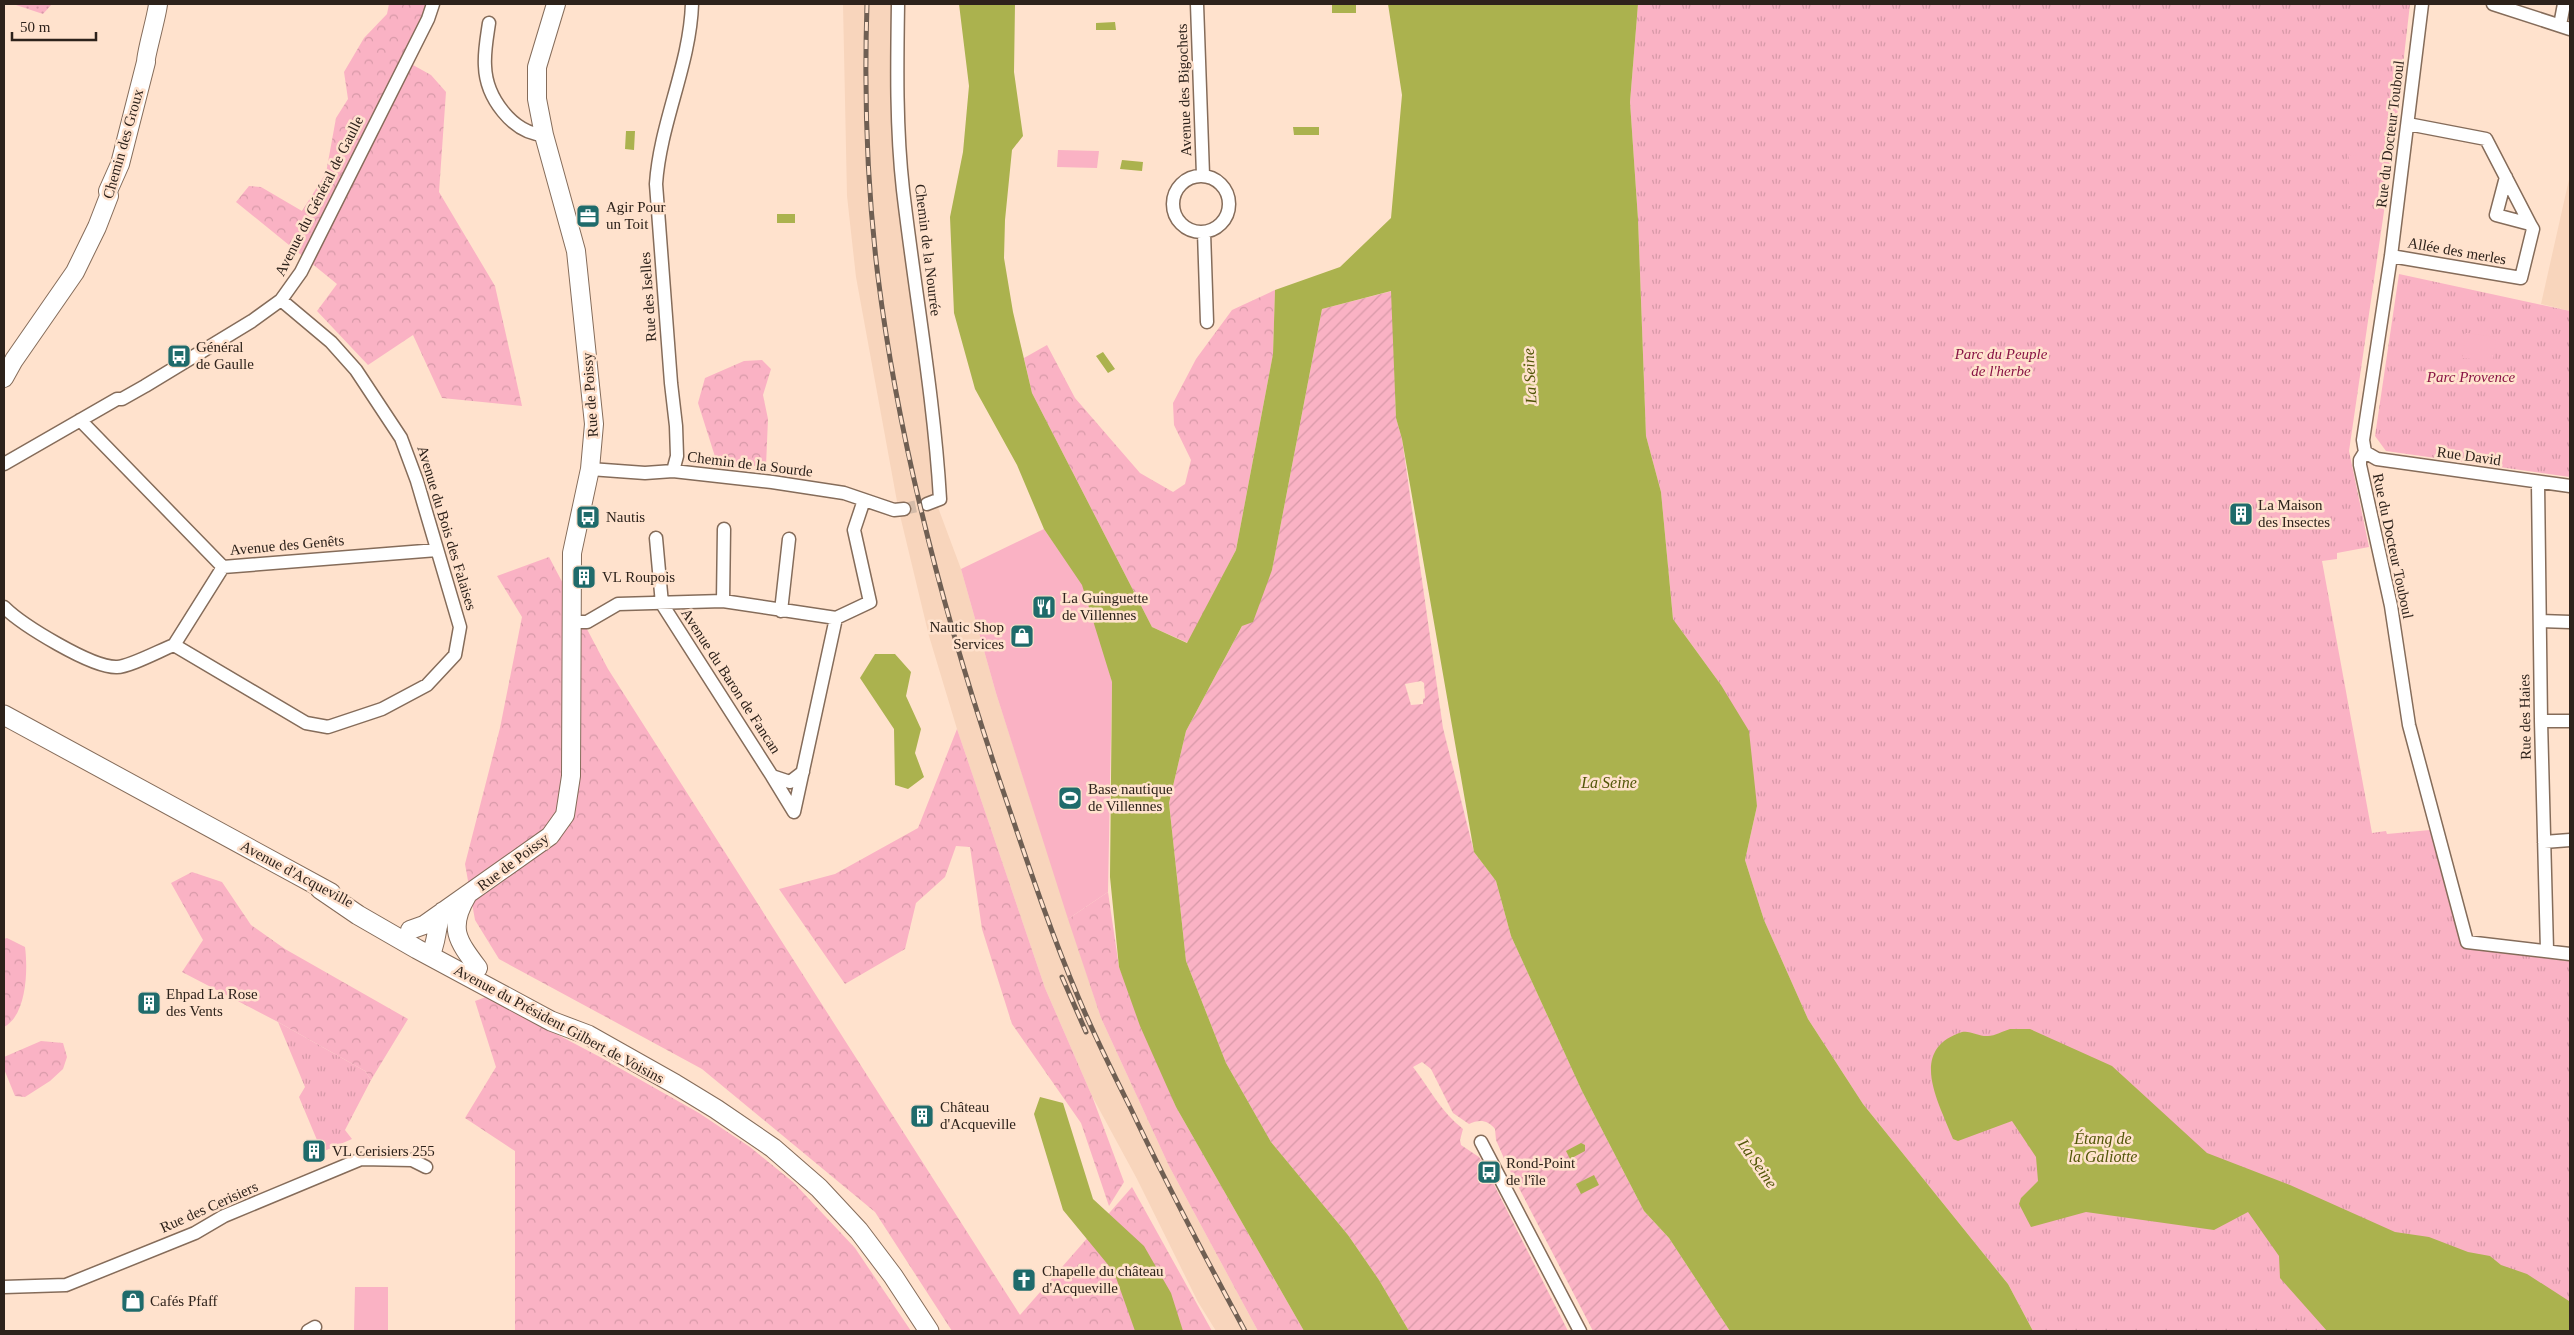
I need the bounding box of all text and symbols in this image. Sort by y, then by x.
scale bar [12,10,96,42]
text: 50 m [20,19,51,35]
street label: Avenue des Bigochets [1174,23,1194,157]
street label: Rue du Docteur Touboul [2373,59,2407,209]
street label: Chemin des Groux [100,87,146,201]
street label: Avenue du Général de Gaulle [272,113,366,279]
street label: Chemin de la Nourrée [912,183,944,317]
place label: Agir Pour un Toit [606,199,666,232]
office icon: Agir Pour un Toit [575,203,601,229]
street label: Allée des merles [2406,234,2508,268]
street label: Rue des Iselles [637,251,659,342]
place label: Général de Gaulle [196,339,254,372]
bus stop icon: Général de Gaulle [166,343,192,369]
park label: Parc du Peuple de l'herbe [1954,346,2048,379]
water label: La Seine [1520,348,1539,405]
street label: Rue de Poissy [579,352,601,438]
park label: Parc Provence [2426,369,2516,385]
street label: Avenue du Bois des Falaises [414,444,480,612]
street label: Rue David [2436,444,2503,468]
street label: Chemin de la Sourde [686,448,814,480]
street label: Rue du Docteur Touboul [2370,472,2416,620]
place label: La Maison des Insectes [2258,497,2330,530]
building icon: La Maison des Insectes [2228,501,2254,527]
bus stop icon: Nautis [575,504,601,530]
place label: Nautis [606,509,645,525]
street label: Avenue des Genêts [229,532,345,558]
building icon: VL Roupois [571,564,597,590]
place label: VL Roupois [602,569,675,585]
place label: La Guinguette de Villennes [1062,590,1149,623]
restaurant icon: La Guinguette de Villennes [1031,594,1057,620]
street label: Avenue du Baron de Fancan [678,605,784,757]
place label: Nautic Shop Services [929,619,1004,652]
shop icon: Nautic Shop Services [1009,623,1035,649]
street label: Rue des Haies [2516,674,2534,760]
water label: La Seine [1580,774,1637,791]
place label: Base nautique de Villennes [1088,781,1173,814]
sports icon: Base nautique de Villennes [1057,785,1083,811]
street label: Rue de Poissy [474,830,552,894]
street label: Avenue d'Acqueville [238,838,356,911]
street label: Avenue du Président Gilbert de Voisins [451,962,667,1086]
place label: Ehpad La Rose des Vents [166,986,258,1019]
building icon: Ehpad La Rose des Vents [136,990,162,1016]
place label: Château d'Acqueville [940,1099,1016,1132]
building icon: Château d'Acqueville [909,1103,935,1129]
water label: Étang de la Galiotte [2069,1129,2137,1165]
water label: La Seine [1734,1135,1780,1191]
building icon: VL Cerisiers 255 [301,1138,327,1164]
place label: VL Cerisiers 255 [332,1143,435,1159]
place label: Rond-Point de l'île [1506,1155,1576,1188]
bus stop icon: Rond-Point de l'île [1476,1159,1502,1185]
street label: Rue des Cerisiers [158,1178,260,1236]
place label: Chapelle du château d'Acqueville [1042,1263,1164,1296]
church icon: Chapelle du château d'Acqueville [1011,1267,1037,1293]
shop icon: Cafés Pfaff [120,1288,146,1314]
place label: Cafés Pfaff [150,1293,218,1309]

